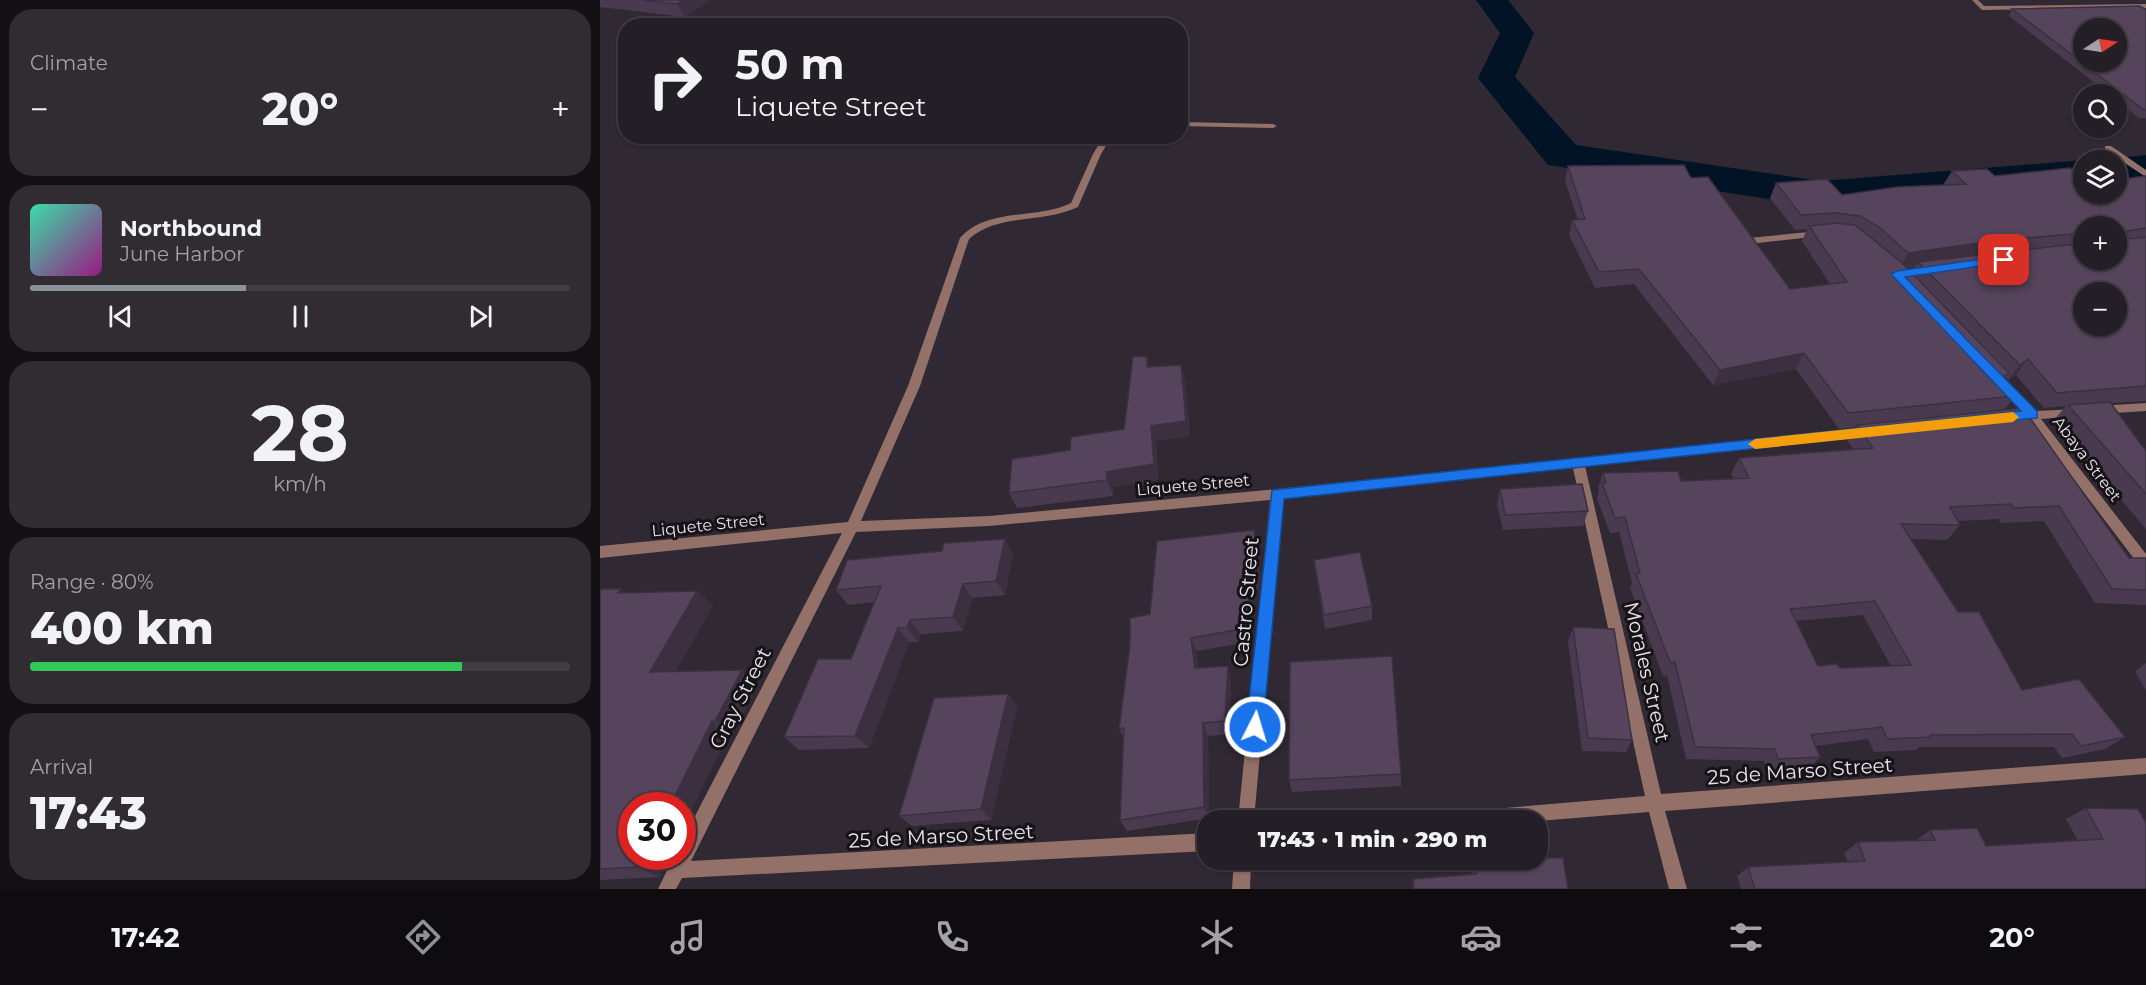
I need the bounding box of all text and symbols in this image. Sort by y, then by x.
north arrow [2073,18,2127,72]
map controls [2073,18,2127,336]
text: 50 m [735,38,844,90]
icon: right [636,42,714,120]
text: Climate [30,51,108,75]
text: 20° [262,81,338,136]
button: search [2073,84,2127,138]
text: − [30,89,49,129]
text: + [551,89,570,129]
text: Liquete Street [735,90,926,123]
button: layers [2073,150,2127,204]
text: Northbound [120,215,262,242]
button: + [2073,216,2127,270]
pin [1978,234,2029,285]
text: June Harbor [120,242,244,266]
icon: arrive [1987,243,2020,276]
button: − [2073,282,2127,336]
icon: previous [104,300,137,333]
icon: pause [284,300,317,333]
icon: next [464,300,497,333]
text: 28 [251,385,349,481]
street label: Abaya Street [2049,413,2126,506]
street label: Liquete Street [1136,471,1251,499]
text: km/h [273,472,327,496]
street label: Liquete Street [651,510,766,540]
street label: Castro Street [1228,536,1264,668]
text: Range · 80% [30,570,154,594]
street label: Morales Street [1619,599,1675,745]
text: 400 km [30,600,214,655]
street label: Gray Street [704,643,776,753]
position arrow [1223,695,1287,759]
street label: 25 de Marso Street [1707,753,1893,789]
text: Arrival [30,755,93,779]
text: 17:43 [30,785,147,840]
speed limit sign: 30 [618,792,696,870]
street label: 25 de Marso Street [848,819,1034,853]
text: 17:43 · 1 min · 290 m [1258,826,1487,853]
icon: directions [402,916,444,958]
icon: music [667,916,709,958]
icon: phone [931,916,973,958]
icon: climate [1196,916,1238,958]
icon: car [1460,916,1502,958]
icon: filters [1725,916,1767,958]
text: 17:42 [111,921,180,954]
text: 20° [1989,921,2035,954]

